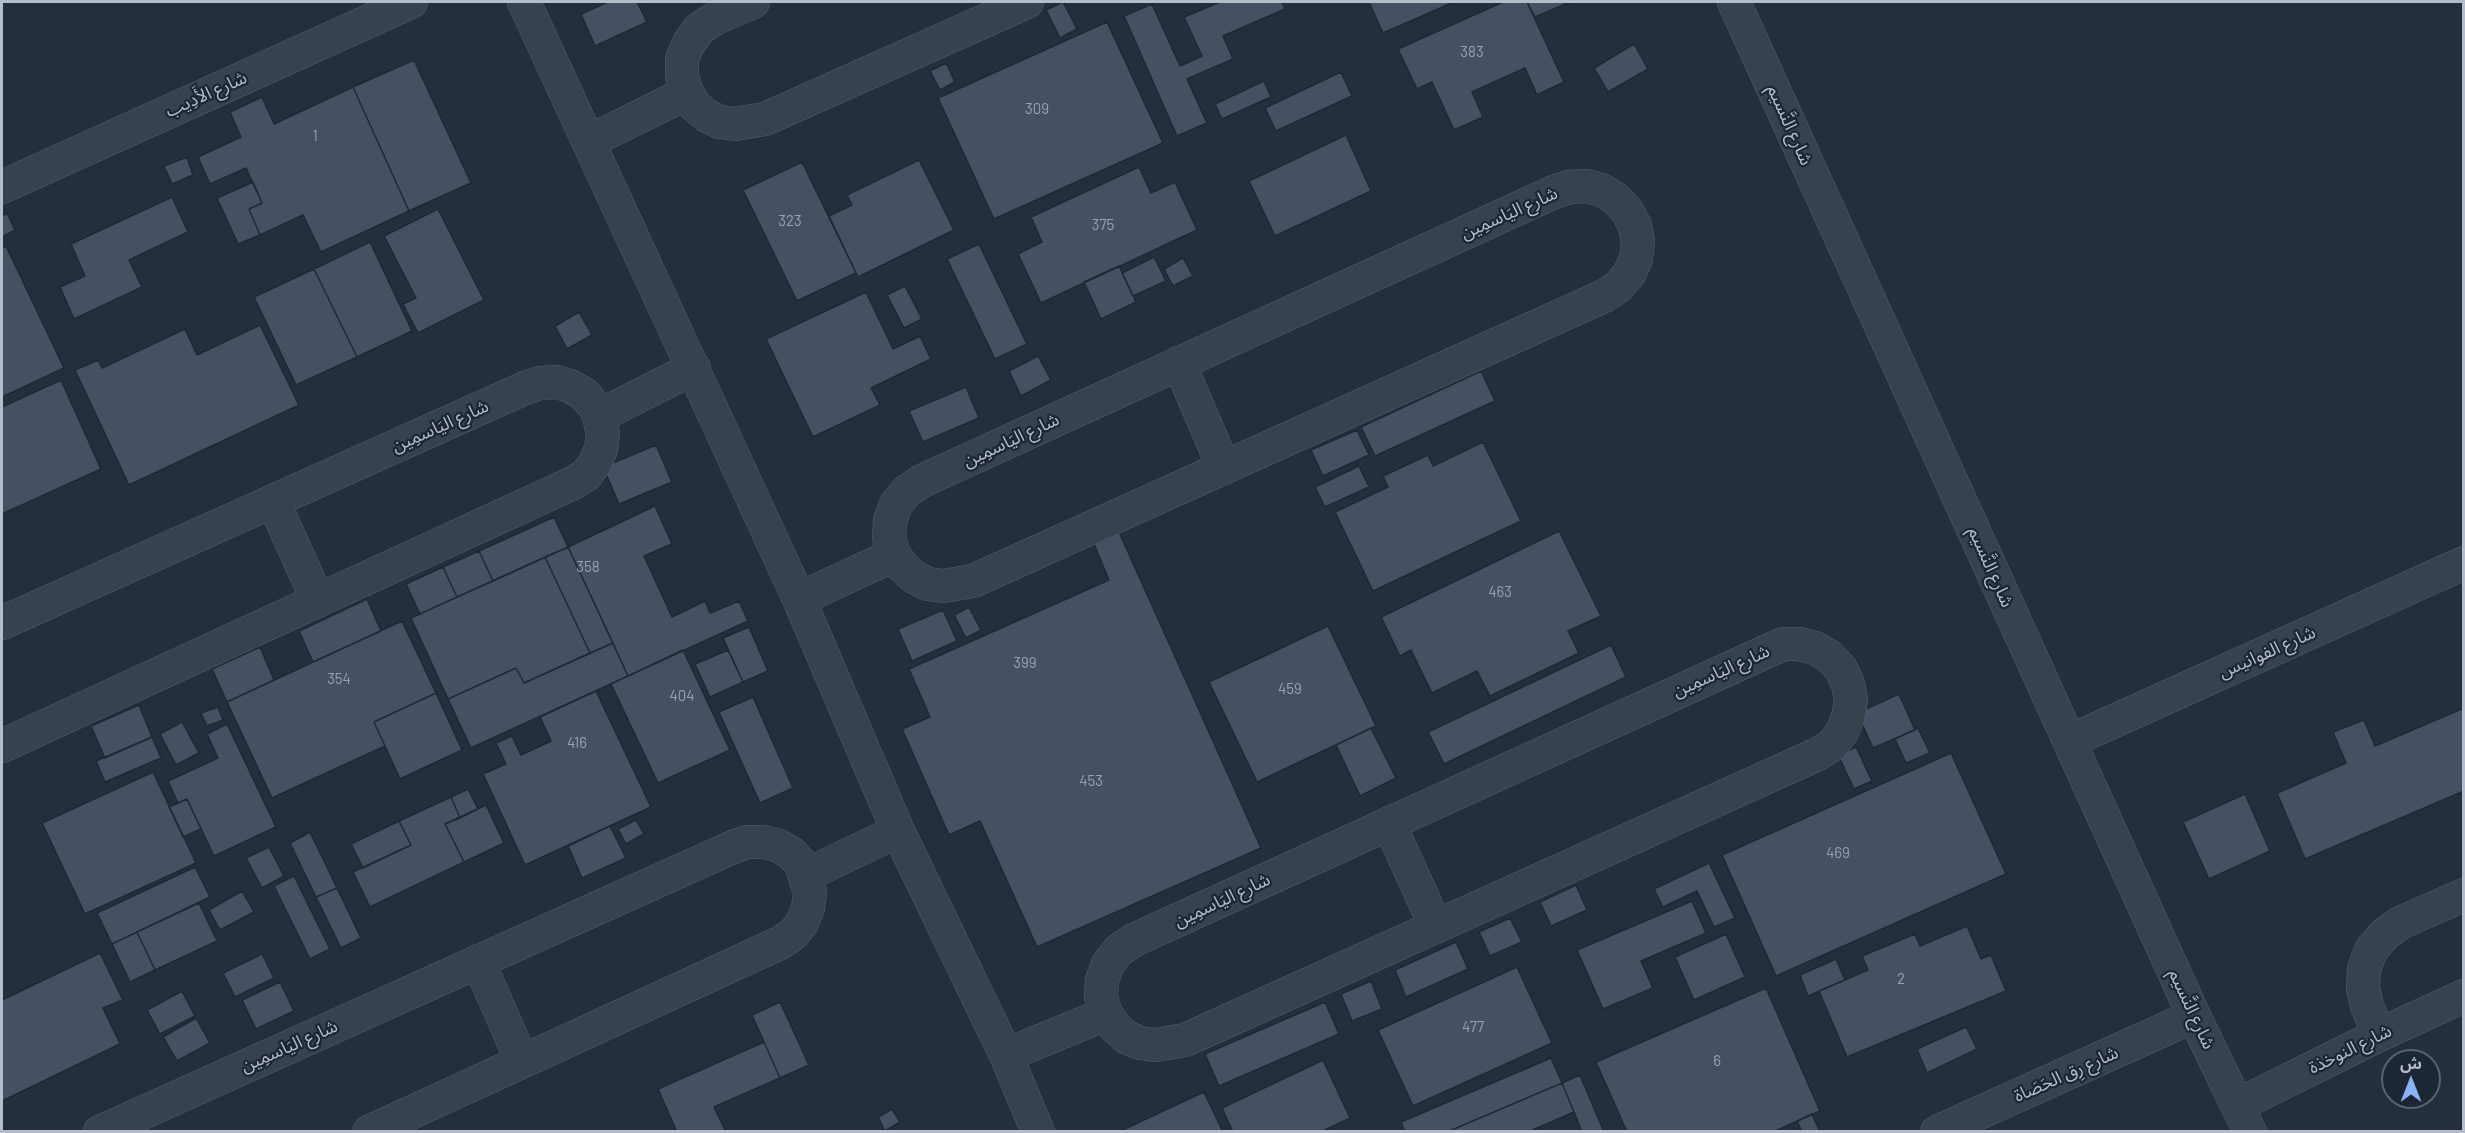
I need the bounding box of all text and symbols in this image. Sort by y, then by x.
house number: 383 [1460,43,1484,61]
street label: شارع الأَدِيب [162,66,250,122]
street label: شارع النَّسيم [1763,81,1817,169]
house number: 309 [1025,100,1049,118]
house number: 1 [312,127,318,145]
street label: شارع اليَاسمِين [1457,182,1561,244]
house number: 323 [778,212,802,230]
house number: 375 [1092,216,1114,234]
street label: شارع اليَاسمِين [388,395,492,457]
street label: شارع اليَاسمِين [959,408,1063,472]
street label: شارع النَّسيم [1964,523,2018,611]
house number: 358 [576,558,600,576]
house number: 463 [1488,583,1512,601]
street label: شارع الفوانيس [2215,621,2319,683]
street label: شارع اليَاسمِين [1669,640,1773,702]
house number: 399 [1013,654,1037,672]
house number: 354 [327,670,351,688]
house number: 459 [1278,680,1302,698]
house number: 404 [669,687,695,705]
house number: 416 [567,734,587,752]
house number: 453 [1079,772,1103,790]
house number: 469 [1826,844,1850,862]
street label: شارع اليَاسمِين [1170,868,1274,932]
street label: شارع النَّسيم [2164,965,2220,1053]
house number: 2 [1897,970,1905,988]
street label: شارع اليَاسمِين [237,1015,341,1077]
house number: 477 [1462,1018,1484,1036]
street label: شارع النوخذة [2305,1020,2395,1078]
street label: شارع رِق الحَصَاة [2010,1041,2122,1107]
north arrow [2381,1049,2441,1109]
house number: 6 [1713,1052,1721,1070]
text: ش [2400,1053,2422,1072]

